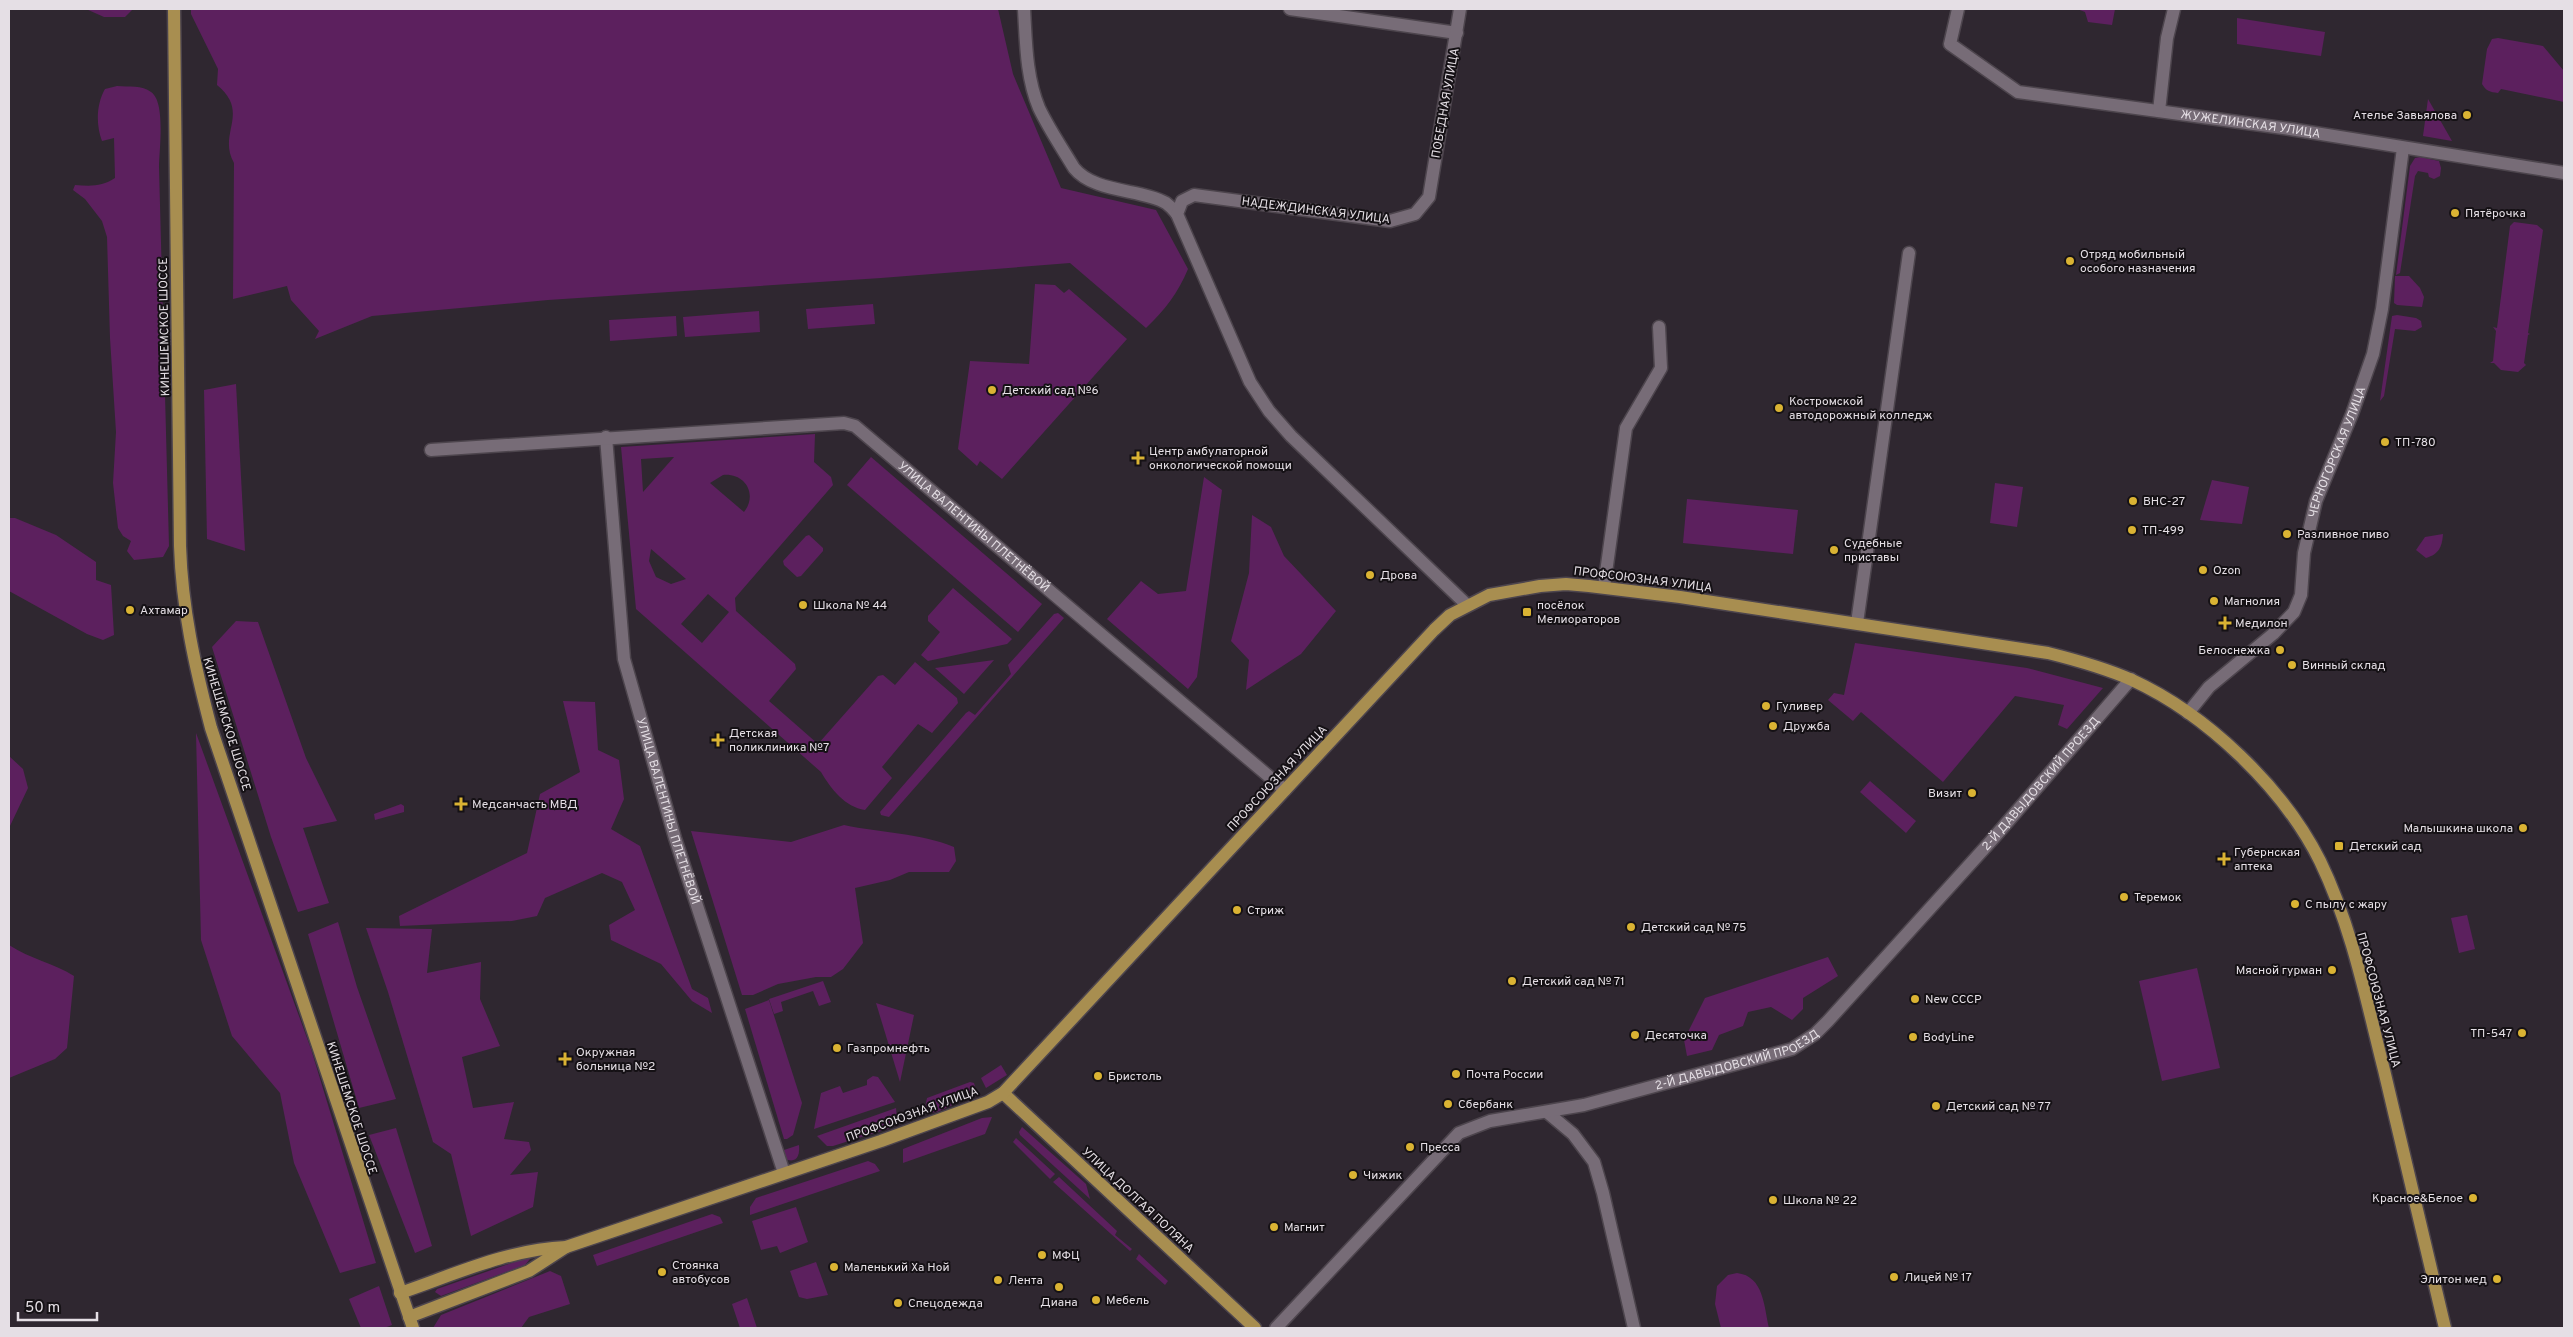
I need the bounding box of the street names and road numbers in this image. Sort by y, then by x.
street label: ПОБЕДНАЯ УЛИЦА [1428,47,1464,160]
street label: ЖУЖЕЛИНСКАЯ УЛИЦА [2180,107,2322,143]
street label: НАДЕЖДИНСКАЯ УЛИЦА [1241,194,1391,228]
street label: КИНЕШЕМСКОЕ ШОССЕ [156,257,174,397]
street label: ЧЕРНОГОРСКАЯ УЛИЦА [2305,384,2370,519]
street label: УЛИЦА ВАЛЕНТИНЫ ПЛЕТНЁВОЙ [894,459,1052,596]
street label: ПРОФСОЮЗНАЯ УЛИЦА [1573,564,1713,596]
street label: КИНЕШЕМСКОЕ ШОССЕ [198,656,254,793]
street label: 2-Й ДАВЫДОВСКИЙ ПРОЕЗД [1979,714,2104,855]
street label: УЛИЦА ВАЛЕНТИНЫ ПЛЕТНЁВОЙ [632,716,703,907]
street label: ПРОФСОЮЗНАЯ УЛИЦА [1224,722,1331,835]
street label: ПРОФСОЮЗНАЯ УЛИЦА [2352,931,2404,1070]
street label: 2-Й ДАВЫДОВСКИЙ ПРОЕЗД [1653,1026,1823,1094]
street label: КИНЕШЕМСКОЕ ШОССЕ [322,1040,380,1177]
street label: ПРОФСОЮЗНАЯ УЛИЦА [844,1084,981,1146]
street label: УЛИЦА ДОЛГАЯ ПОЛЯНА [1078,1144,1197,1257]

